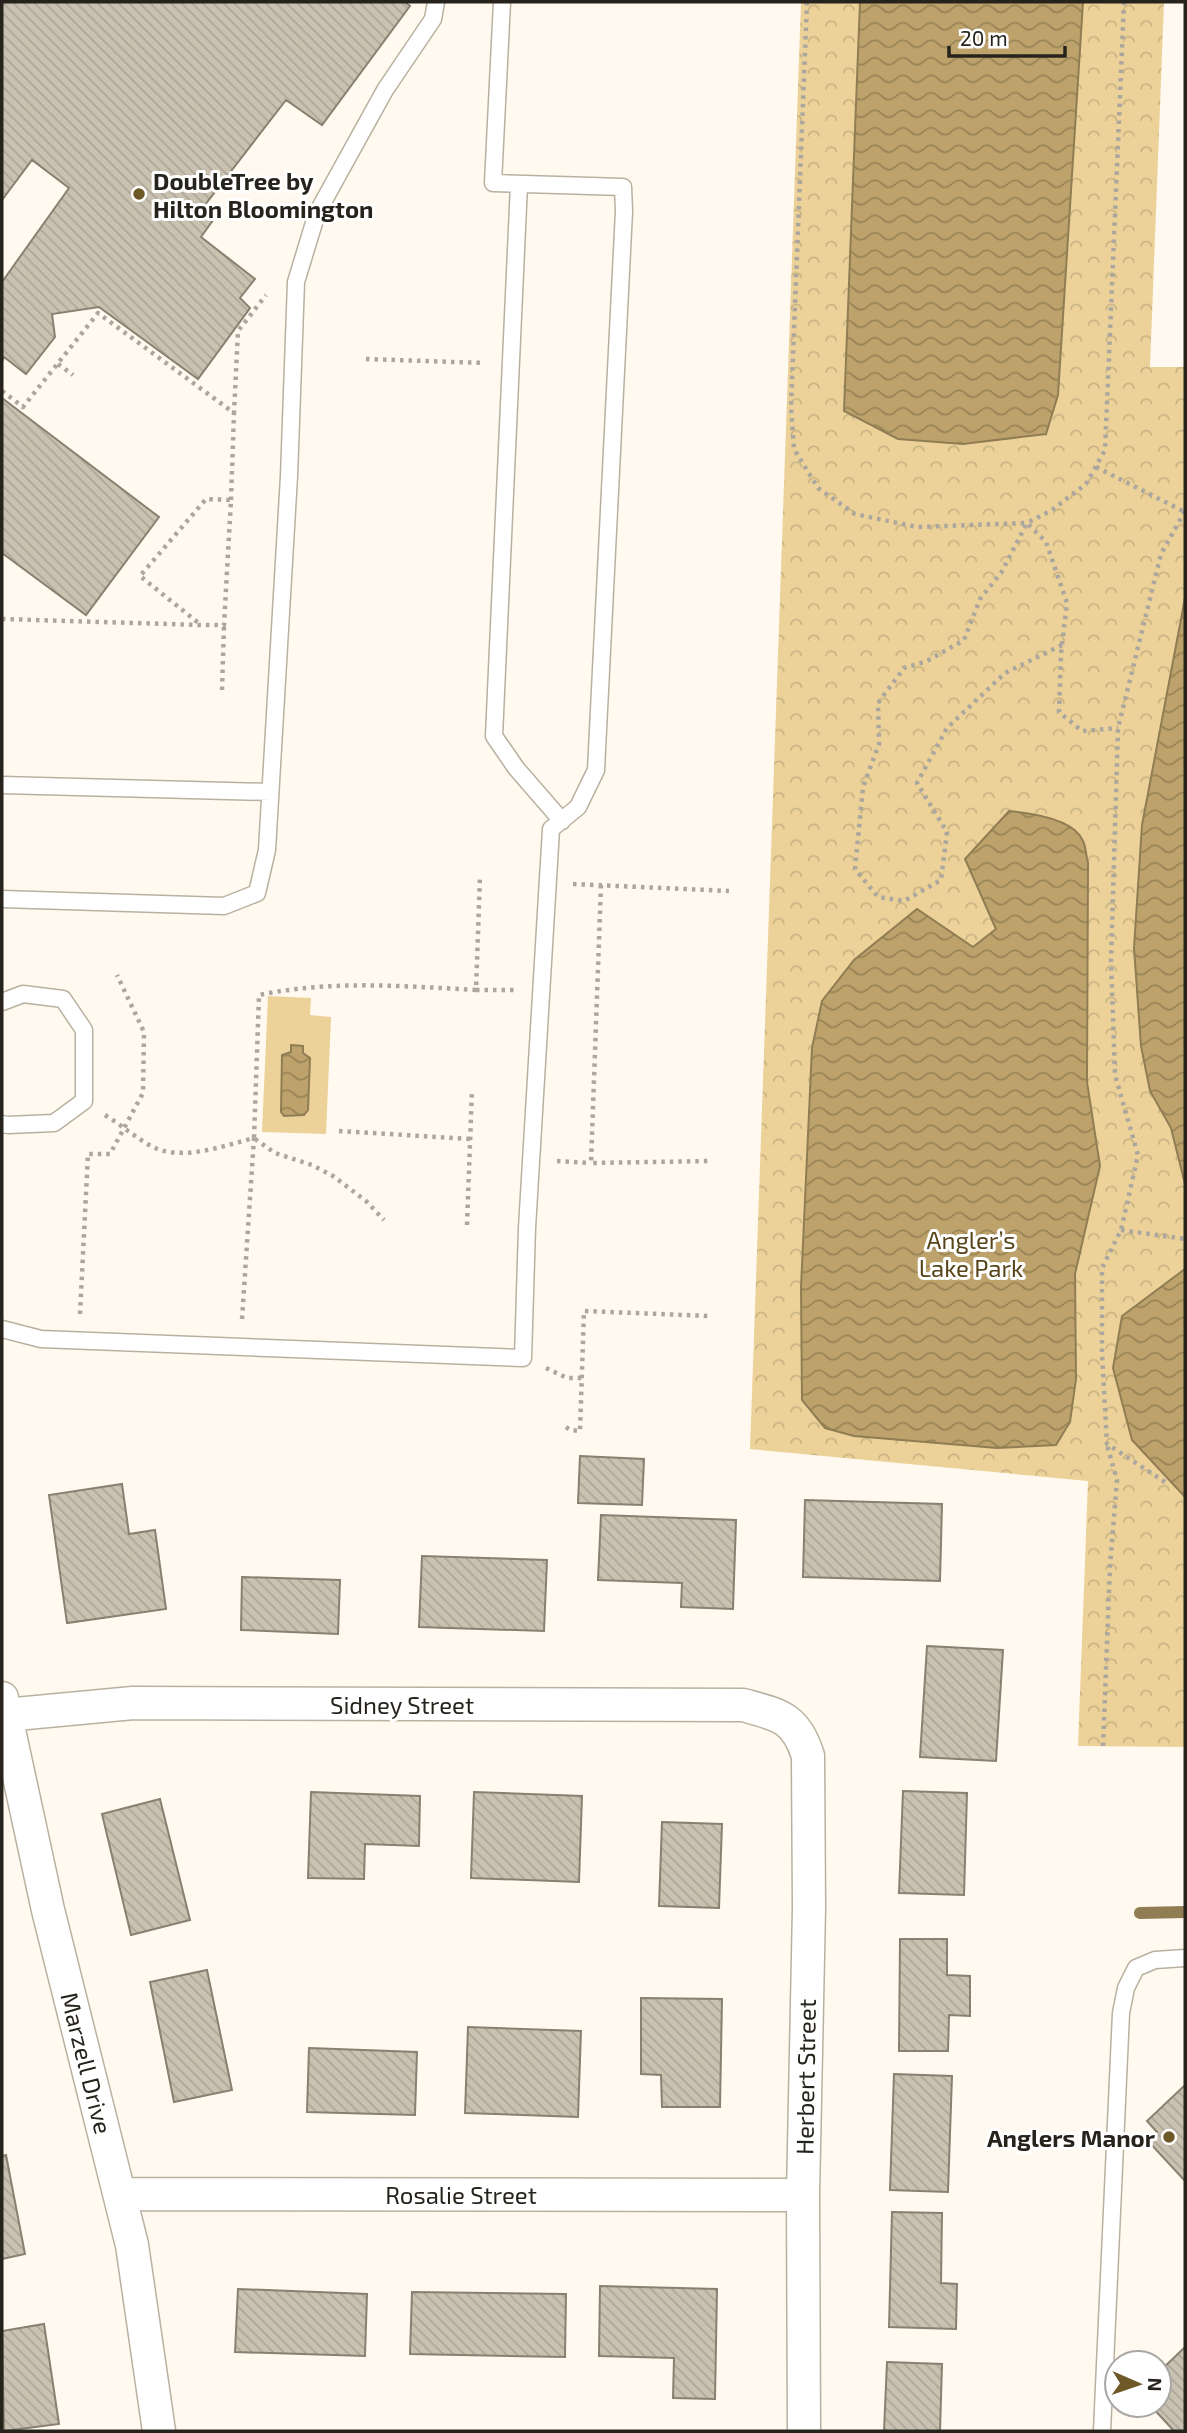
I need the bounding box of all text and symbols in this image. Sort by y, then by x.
scale bar [949,14,1064,58]
text: 20 m [960,25,1008,50]
place label: DoubleTree by Hilton Bloomington [153,166,374,223]
marker: DoubleTree by Hilton Bloomington [131,186,147,202]
park label: Angler’s Lake Park [919,1225,1023,1282]
street label: Sidney Street [330,1690,474,1719]
street label: Marzell Drive [55,1989,119,2137]
street label: Herbert Street [789,1999,821,2155]
place label: Anglers Manor [987,2123,1156,2152]
marker: Anglers Manor [1161,2129,1177,2145]
street label: Rosalie Street [385,2180,537,2209]
north arrow [1103,2349,1173,2419]
text: N [1144,2377,1167,2392]

